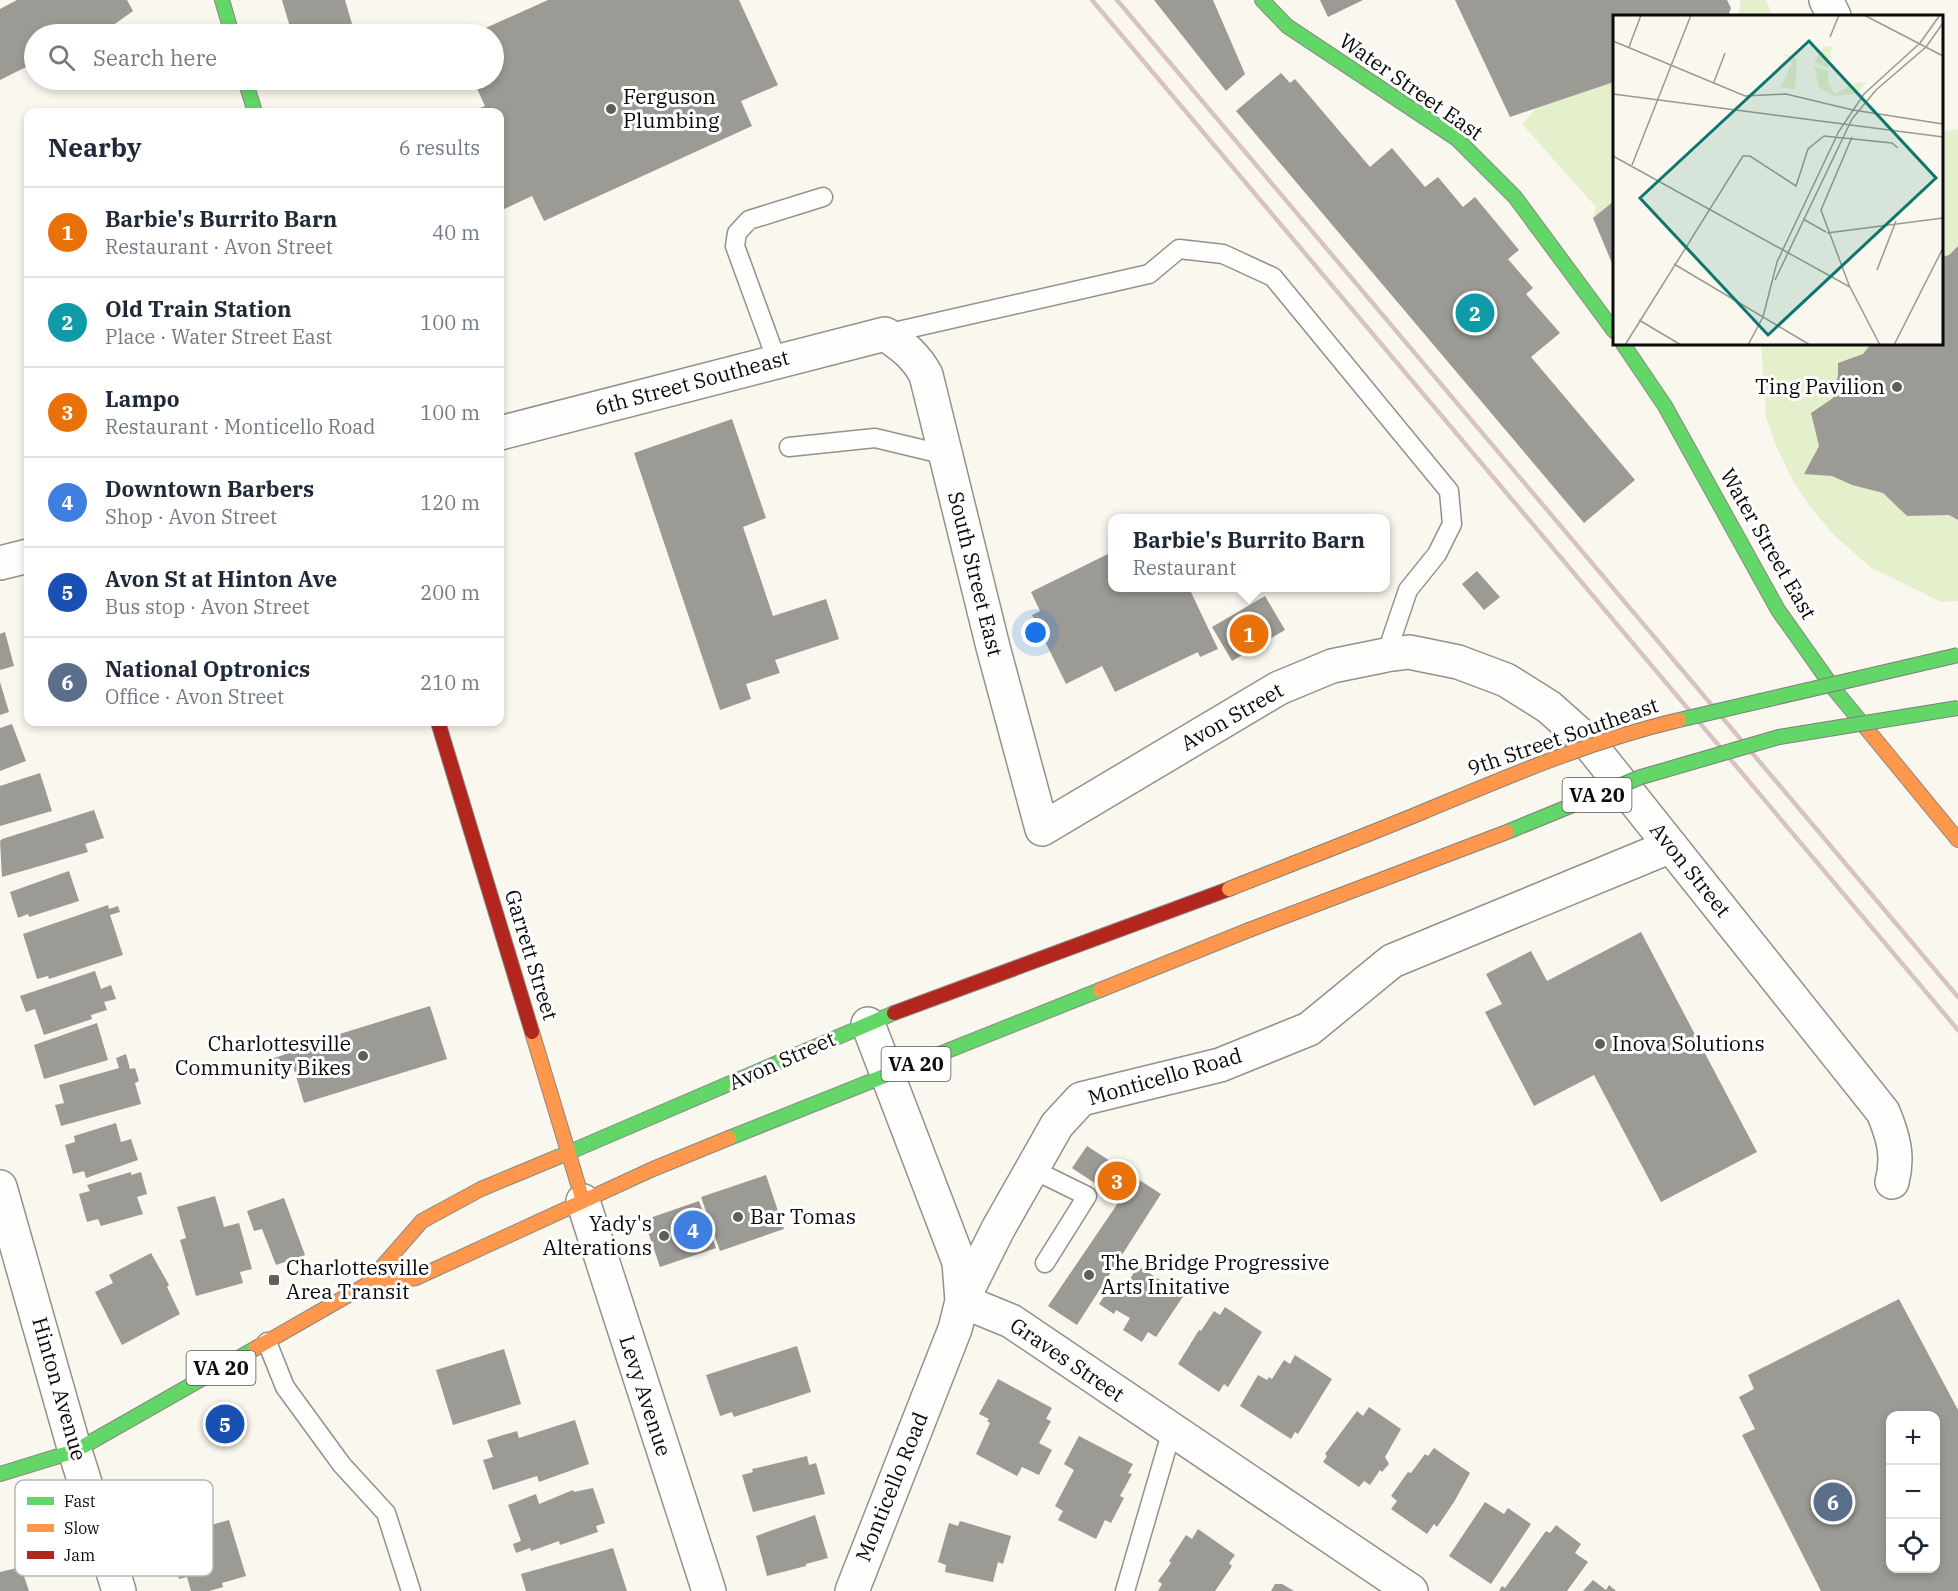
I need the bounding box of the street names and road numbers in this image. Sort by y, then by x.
street label: Water Street East [1334,26,1489,146]
street label: 6th Street Southeast [592,343,792,421]
street label: Water Street East [1714,463,1823,624]
street label: South Street East [942,488,1010,659]
street label: Avon Street [1175,676,1288,757]
street label: 9th Street Southeast [1464,690,1662,782]
road number: VA 20 [1562,778,1632,812]
street label: Avon Street [1644,816,1738,922]
street label: Garrett Street [499,886,565,1023]
street label: Avon Street [724,1024,839,1096]
street label: Monticello Road [1084,1041,1245,1111]
road number: VA 20 [882,1047,950,1081]
street label: Graves Street [1005,1311,1130,1408]
street label: Hinton Avenue [26,1314,94,1464]
street label: Levy Avenue [613,1332,679,1460]
road number: VA 20 [186,1351,256,1385]
street label: Monticello Road [848,1408,934,1566]

